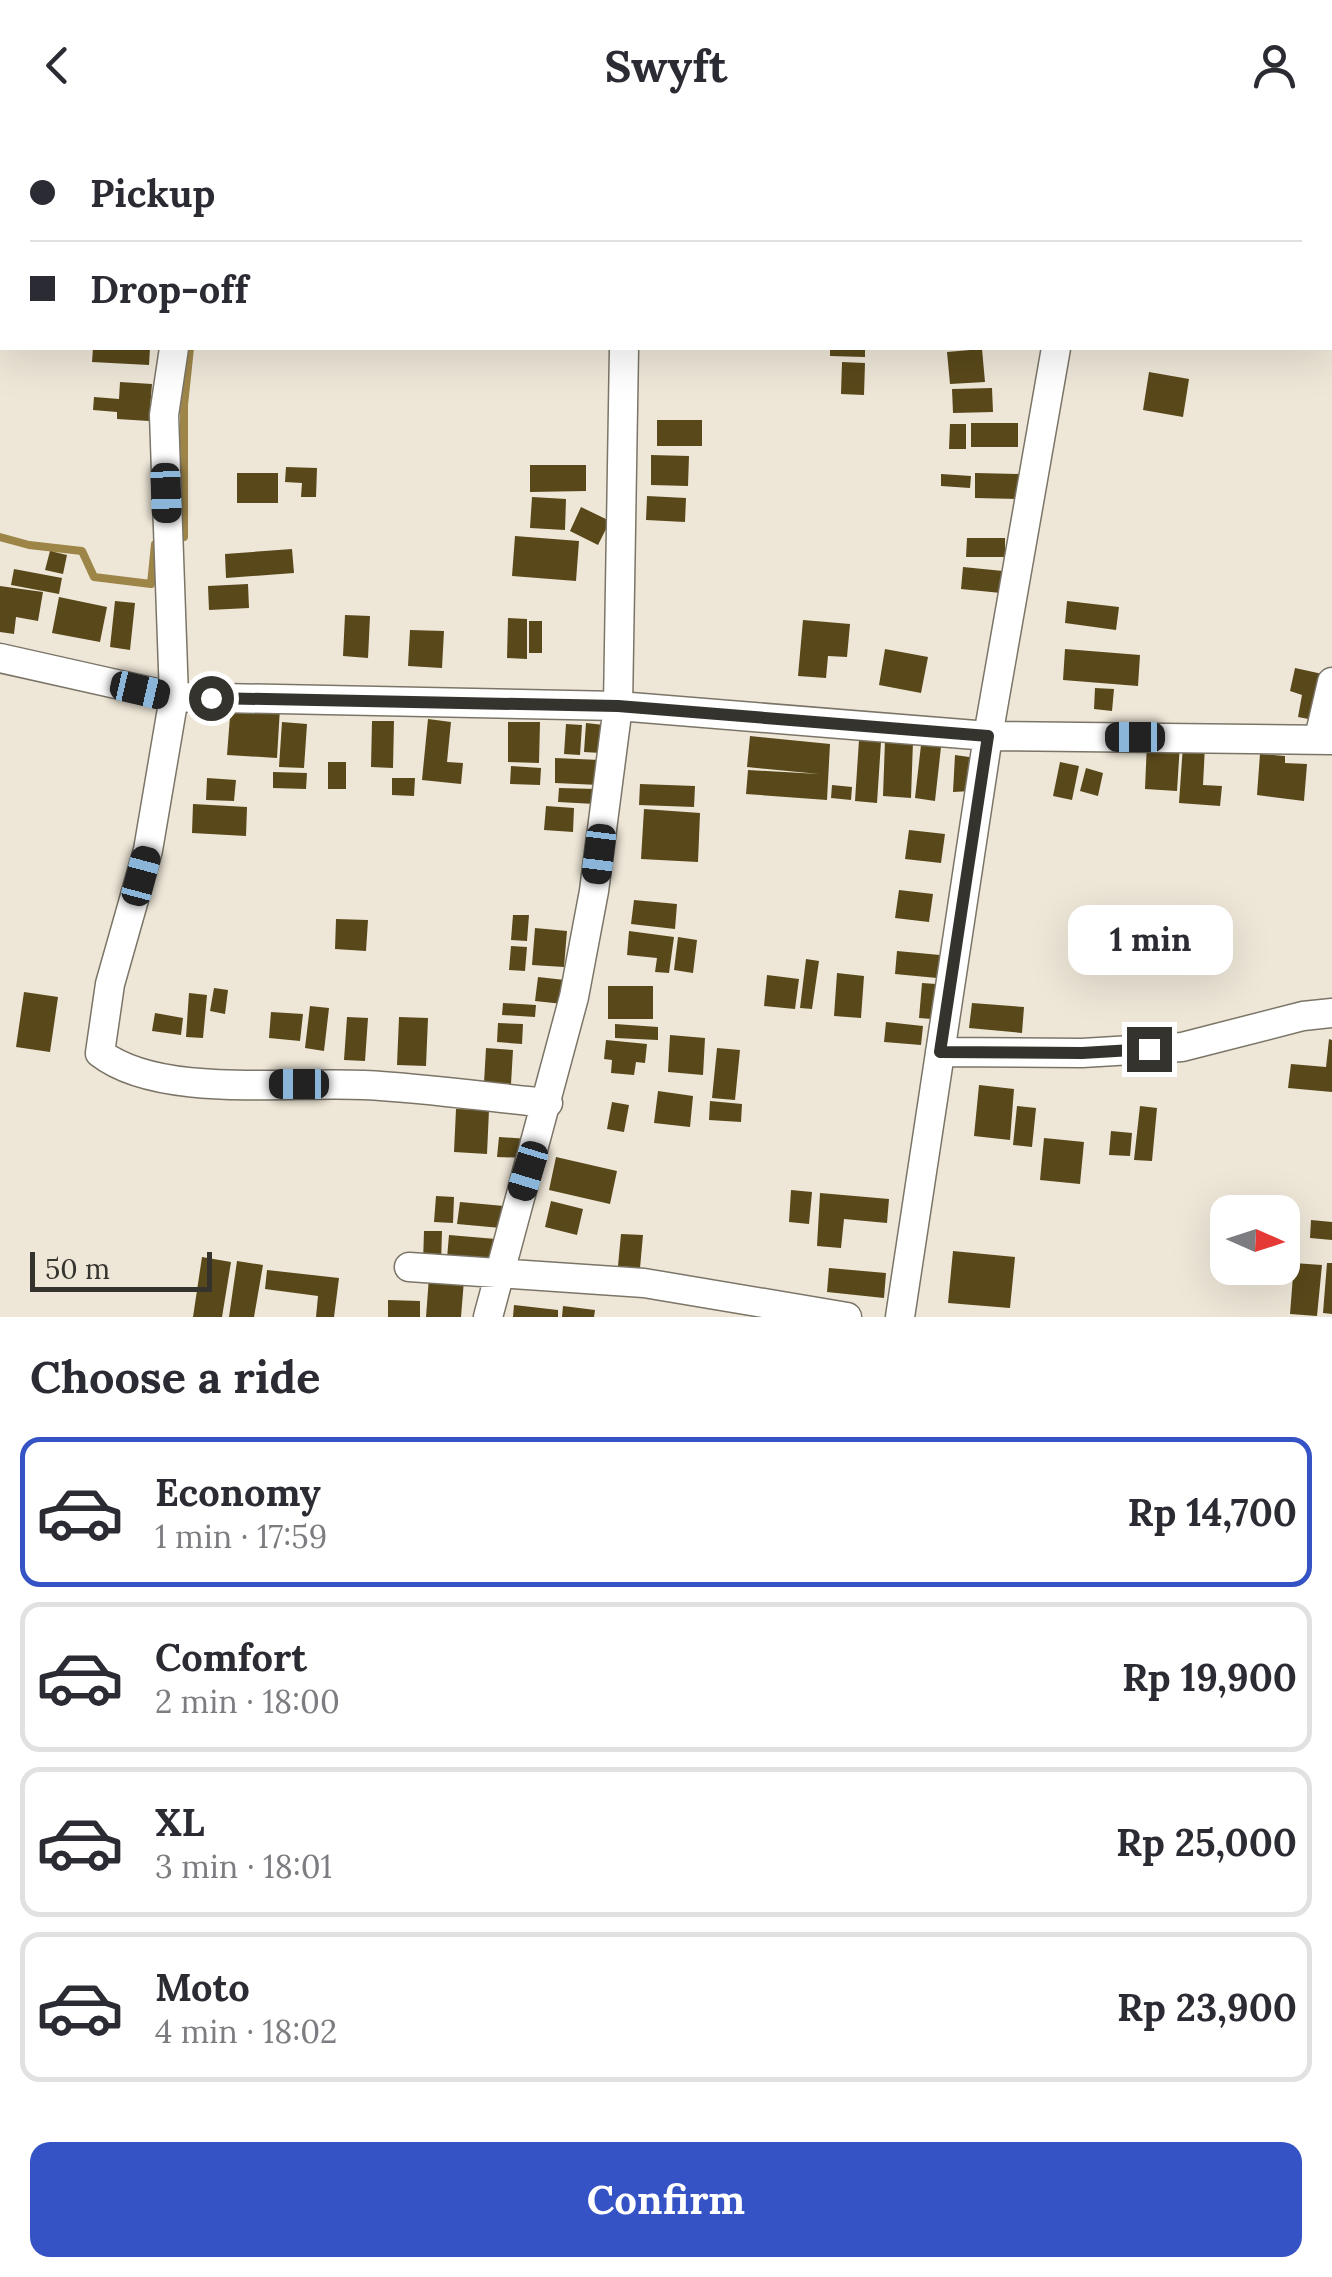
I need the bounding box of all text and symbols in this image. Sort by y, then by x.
text: Swyft [605,37,727,94]
icon: back [30,38,85,93]
icon: person [1247,38,1302,93]
text: Pickup [90,169,215,217]
text: Drop-off [90,265,248,313]
car [150,462,182,524]
car [107,669,173,711]
route start [189,676,234,721]
car [1105,722,1165,752]
car [580,822,618,886]
car [119,843,163,909]
callout: 1 min [1066,904,1232,974]
text: 1 min [1110,919,1191,960]
route end [1127,1027,1172,1072]
car [269,1069,329,1099]
car [505,1138,551,1204]
north arrow [1210,1195,1300,1285]
map controls [1210,1195,1300,1285]
scale bar [30,1247,212,1292]
text: 50 m [45,1251,110,1287]
text: Choose a ride [30,1348,320,1405]
icon: car [35,1467,125,1557]
text: Economy [155,1468,321,1516]
text: Rp 14,700 [1128,1488,1297,1536]
text: 1 min · 17:59 [155,1516,327,1557]
icon: car [35,1632,125,1722]
text: Comfort [155,1633,307,1681]
text: Rp 19,900 [1122,1653,1297,1701]
text: 2 min · 18:00 [155,1681,340,1722]
icon: car [35,1797,125,1887]
text: XL [155,1798,205,1846]
text: Rp 25,000 [1116,1818,1297,1866]
text: 3 min · 18:01 [155,1846,332,1887]
icon: car [35,1962,125,2052]
text: Moto [155,1963,250,2011]
text: Rp 23,900 [1117,1983,1297,2031]
text: 4 min · 18:02 [155,2011,337,2052]
button: Confirm [30,2142,1302,2257]

